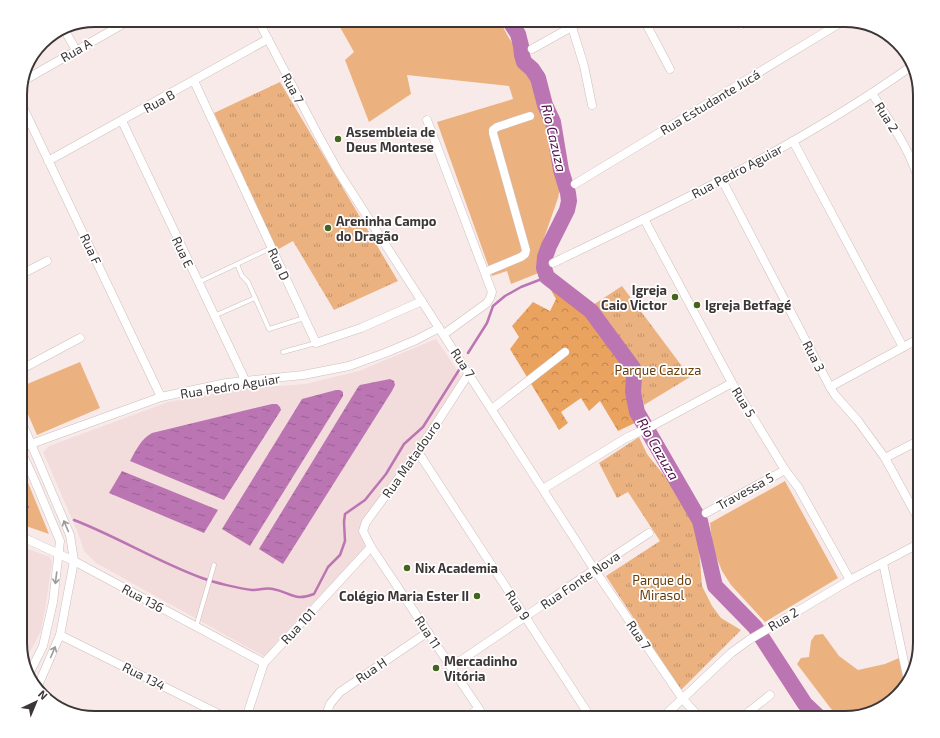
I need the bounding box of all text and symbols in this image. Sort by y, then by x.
street label: Rua A [58,35,94,65]
street label: Rua Estudante Jucá [657,66,763,138]
street label: Rua 7 [278,70,308,106]
street label: Rua B [140,86,178,116]
street label: Rua 2 [872,99,902,135]
water label: Rio Cazuza [538,102,571,173]
place label: Assembleia de Deus Montese [346,124,435,155]
marker: Assembleia de Deus Montese [333,134,343,144]
street label: Rua Pedro Aguiar [689,140,785,202]
place label: Areninha Campo do Dragão [336,213,437,244]
marker: Areninha Campo do Dragão [323,223,333,233]
street label: Rua F [77,231,105,267]
street label: Rua E [169,234,197,270]
street label: Rua D [265,245,293,283]
place label: Igreja Caio Victor [601,282,667,313]
marker: Igreja Caio Victor [670,292,680,302]
place label: Igreja Betfagé [705,297,791,313]
marker: Igreja Betfagé [692,300,702,310]
street label: Rua 3 [799,338,829,374]
street label: Rua 7 [448,345,479,381]
park label: Parque Cazuza [615,362,701,378]
street label: Rua Pedro Aguiar [179,370,281,402]
street label: Rua 5 [729,384,759,420]
water label: Rio Cazuza [634,415,683,483]
street label: Rua Matadouro [378,417,444,501]
street label: Travessa 5 [714,469,776,513]
one-way arrow [62,521,69,533]
street label: Rua Fonte Nova [537,548,623,612]
place label: Nix Academia [415,560,498,576]
marker: Nix Academia [402,563,412,573]
one-way arrow [52,571,60,584]
park label: Parque do Mirasol [632,572,692,603]
street label: Rua 136 [119,580,167,616]
street label: Rua 9 [502,587,534,623]
place label: Colégio Maria Ester II [339,588,469,604]
marker: Colégio Maria Ester II [472,591,482,601]
street label: Rua 2 [765,604,801,634]
street label: Rua 101 [277,605,319,647]
street label: Rua 11 [412,613,444,651]
street label: Rua 7 [623,617,655,653]
one-way arrow [50,647,57,659]
place label: Mercadinho Vitória [444,653,518,684]
street label: Rua H [352,654,390,686]
street label: Rua 134 [120,658,168,694]
marker: Mercadinho Vitória [431,663,441,673]
north arrow [16,682,56,722]
text: N [36,687,51,702]

